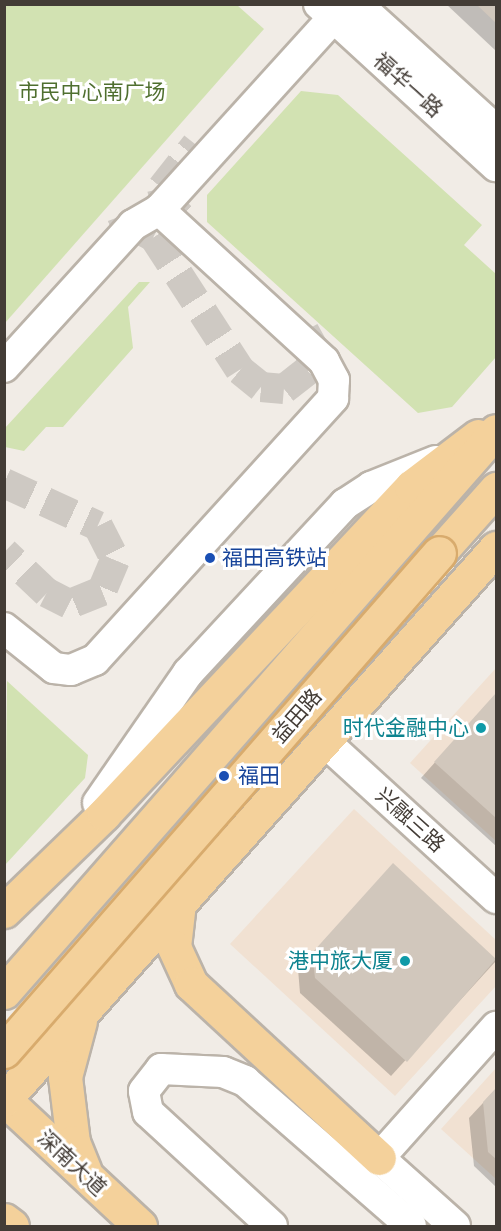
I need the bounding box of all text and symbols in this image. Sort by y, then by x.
street label: 福华一路 [368,48,448,122]
park label: 市民中心南广场 [19,79,165,105]
place label: 福田高铁站 [222,545,327,571]
marker: 福田高铁站 [203,551,217,565]
street label: 益田路 [267,684,327,748]
place label: 时代金融中心 [343,715,469,741]
marker: 时代金融中心 [474,721,488,735]
place label: 福田 [238,763,280,789]
marker: 福田 [215,767,233,785]
street label: 兴融三路 [370,783,450,857]
place label: 港中旅大厦 [288,948,393,974]
marker: 港中旅大厦 [398,954,412,968]
street label: 深南大道 [33,1125,111,1201]

